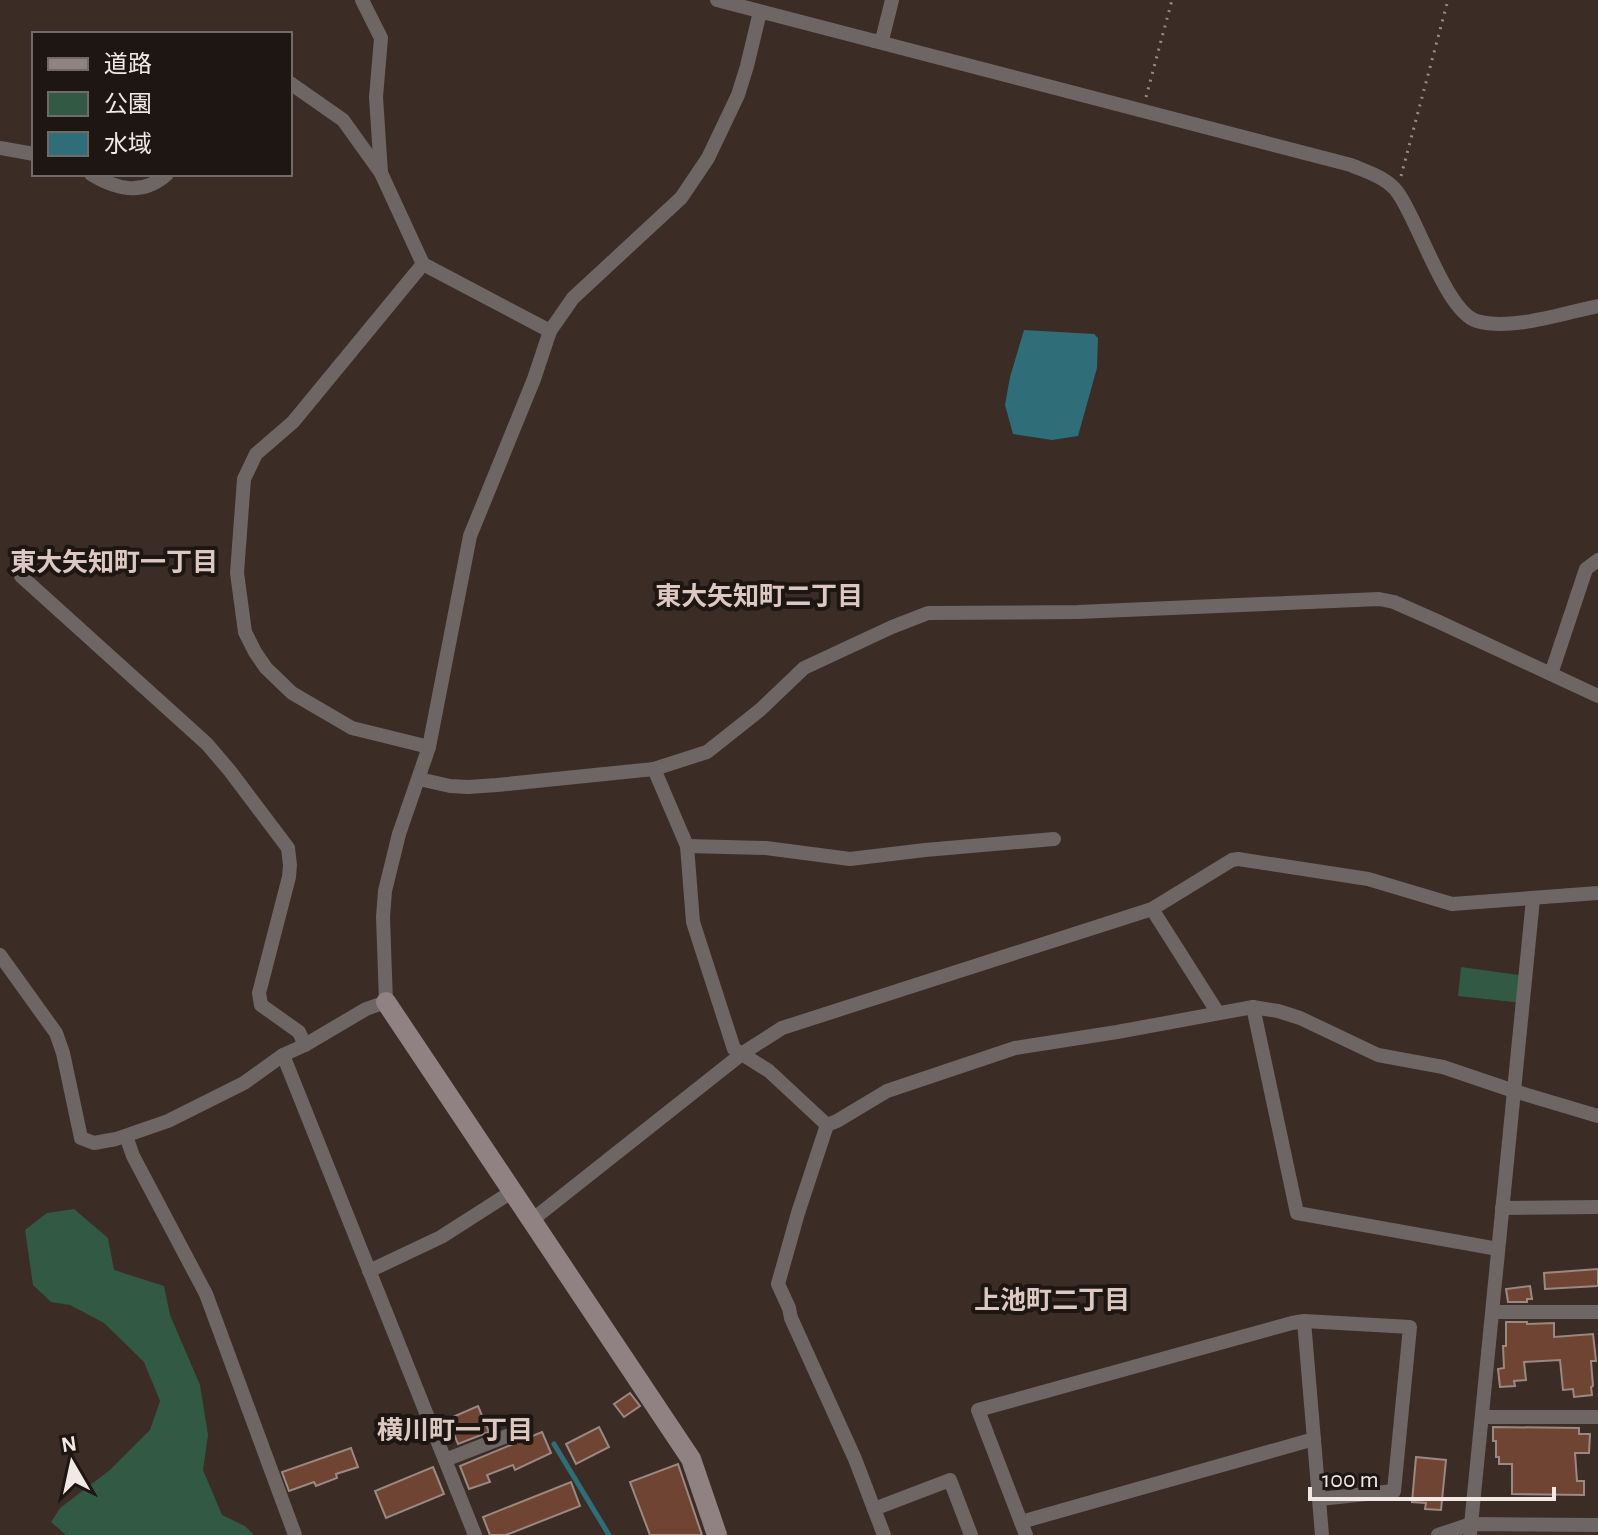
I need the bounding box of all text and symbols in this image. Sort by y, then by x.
legend [32,32,292,176]
text: 道路 [104,51,152,77]
text: 公園 [104,92,152,117]
text: 水域 [104,131,152,157]
district label: 東大矢知町一丁目 [10,548,218,576]
district label: 東大矢知町二丁目 [655,582,863,610]
district label: 上池町二丁目 [974,1287,1130,1314]
district label: 横川町一丁目 [377,1416,533,1444]
north arrow [32,1423,112,1503]
text: N [60,1432,78,1456]
scale bar [1310,1451,1554,1501]
text: 100 m [1322,1468,1379,1492]

